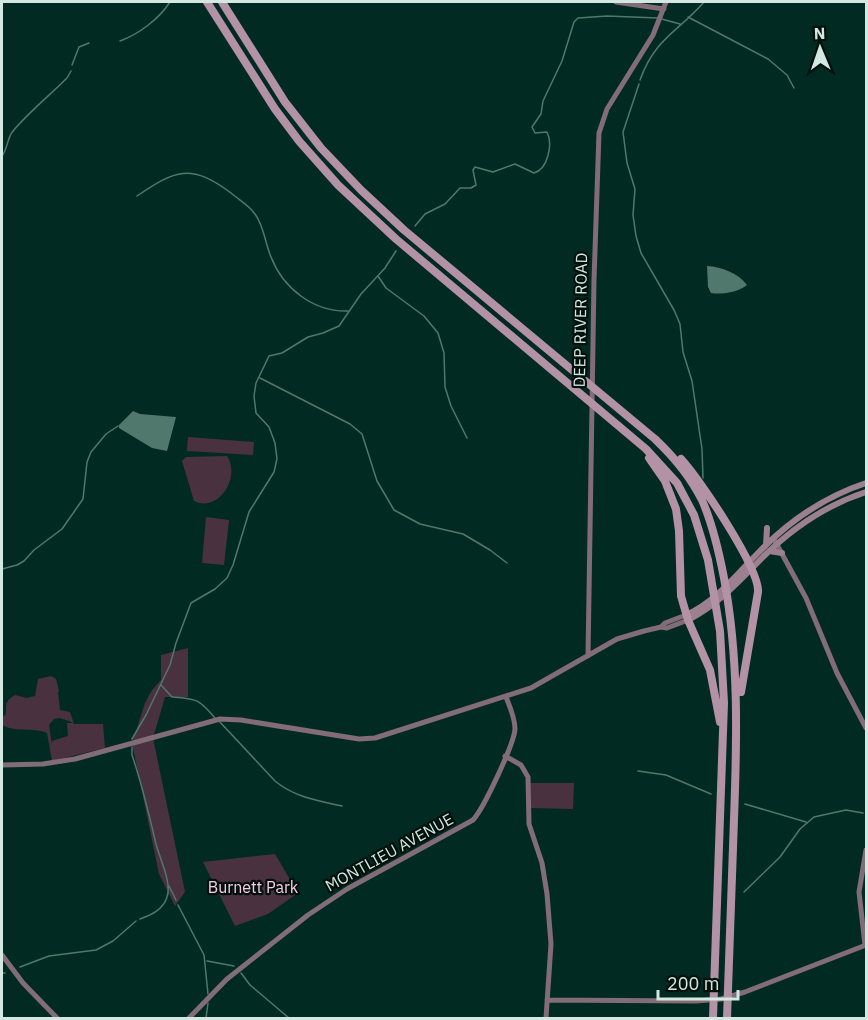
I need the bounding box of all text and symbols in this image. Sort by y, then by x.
north arrow [790,18,850,78]
text: N [813,23,826,43]
street label: DEEP RIVER ROAD [569,252,591,388]
street label: MONTLIEU AVENUE [321,809,457,895]
park label: Burnett Park [208,877,299,897]
scale bar [658,963,738,1001]
text: 200 m [667,972,719,995]

